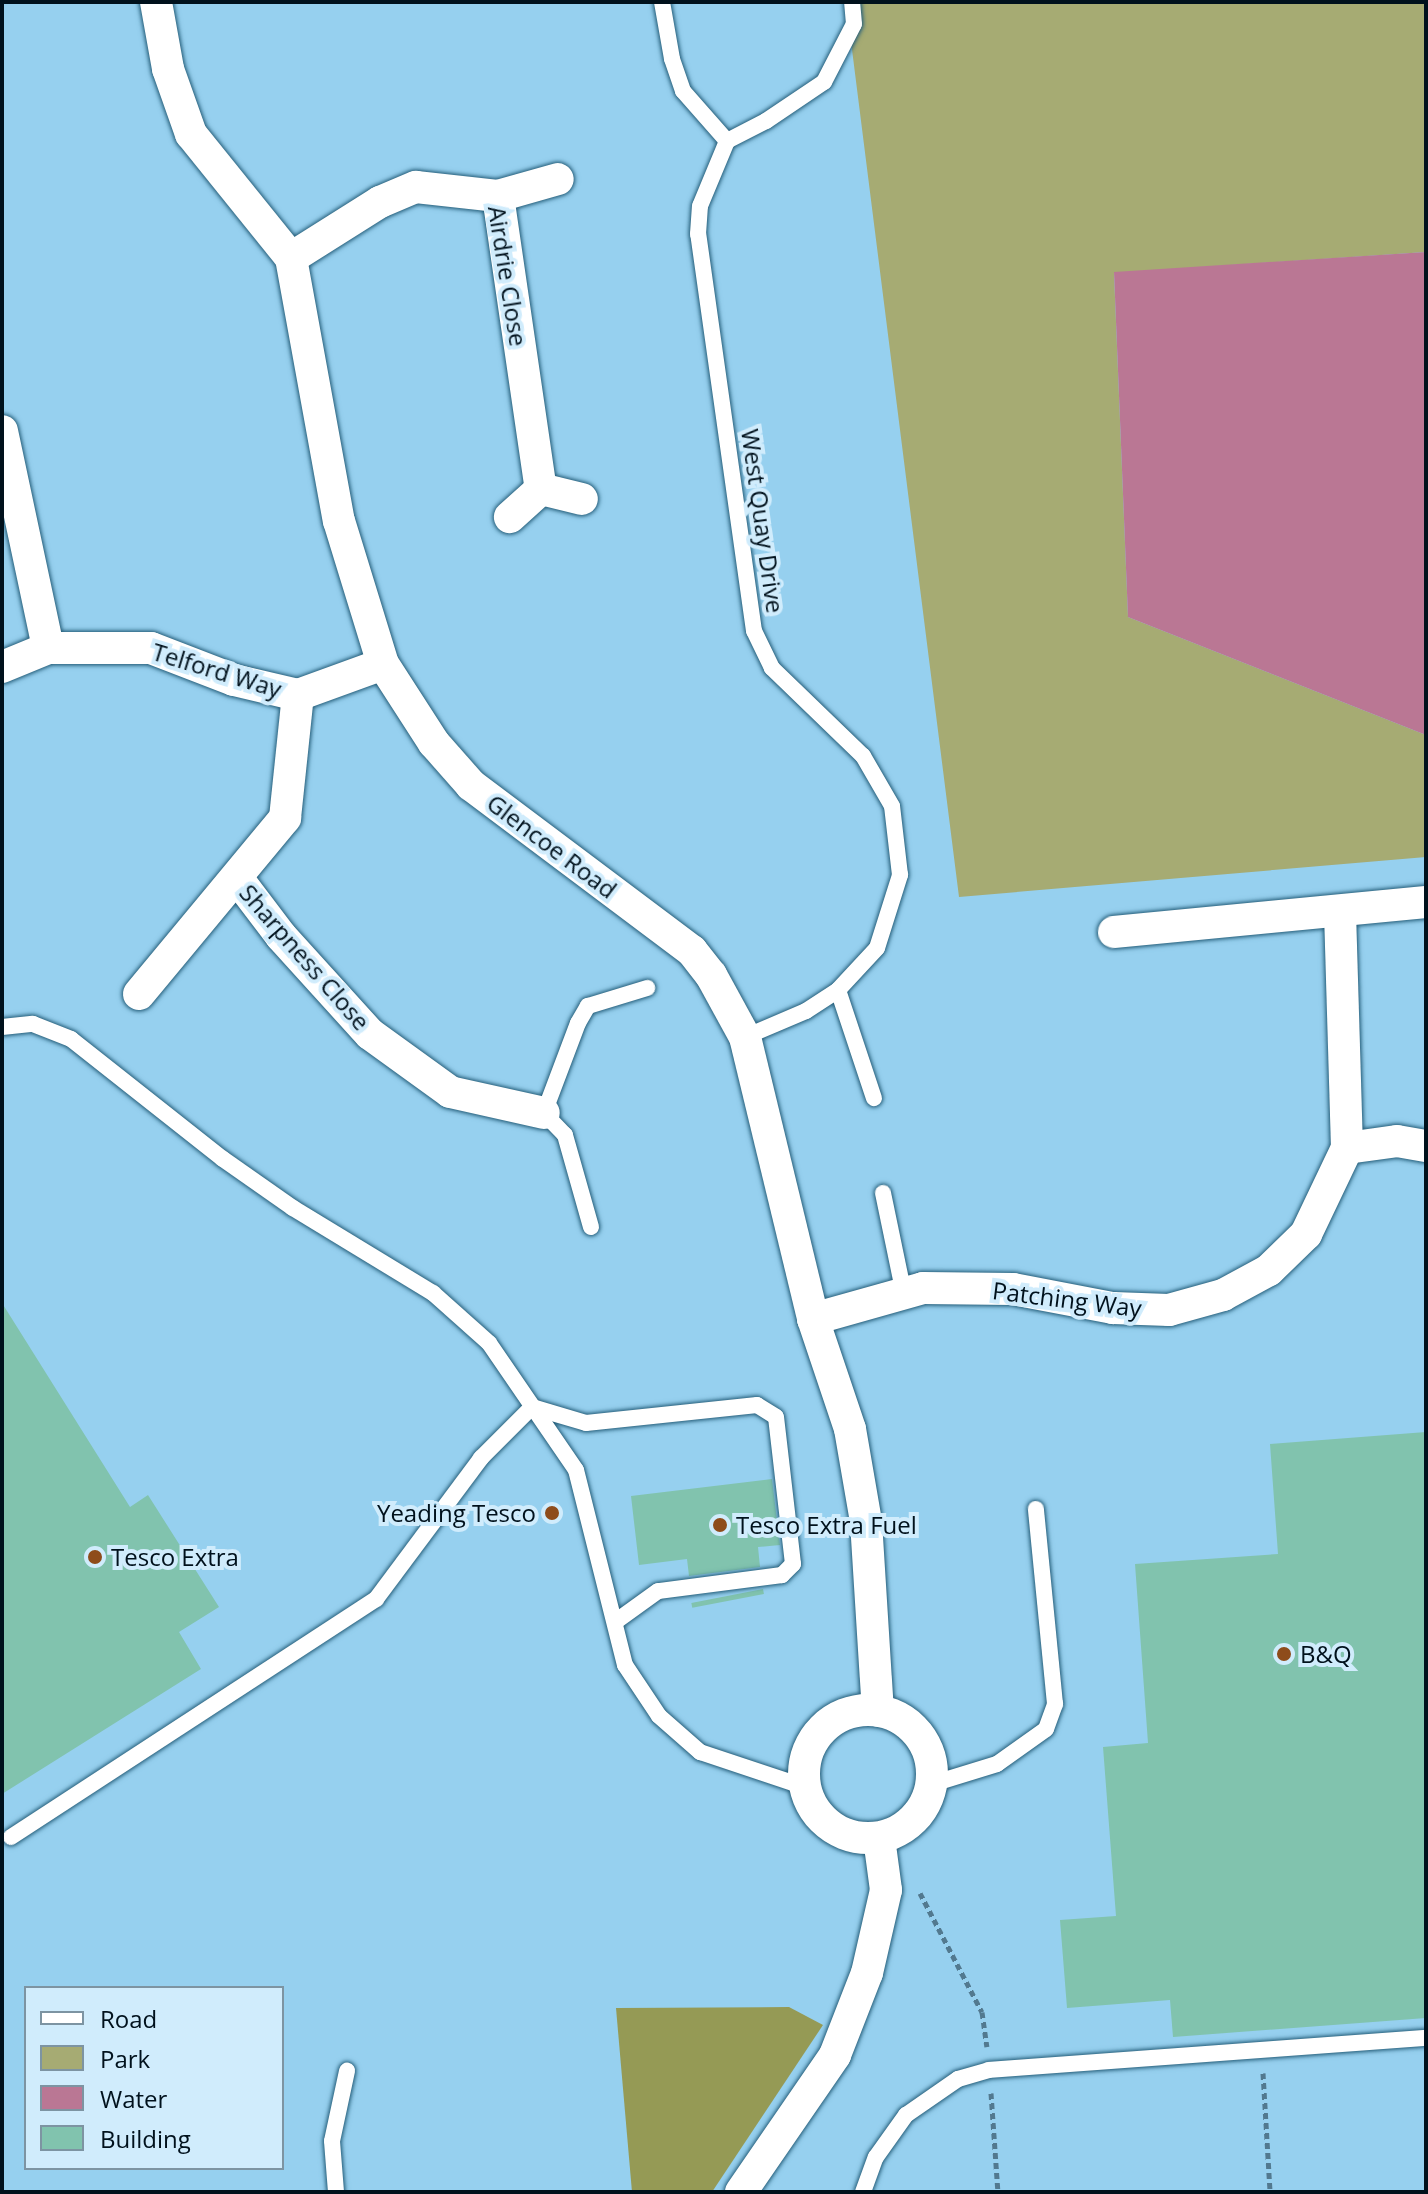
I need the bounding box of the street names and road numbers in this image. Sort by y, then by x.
street label: Airdrie Close [483,204,533,348]
street label: West Quay Drive [736,427,790,615]
street label: Telford Way [149,637,285,703]
street label: Glencoe Road [482,788,622,904]
street label: Sharpness Close [234,878,376,1036]
street label: Patching Way [991,1276,1143,1322]

